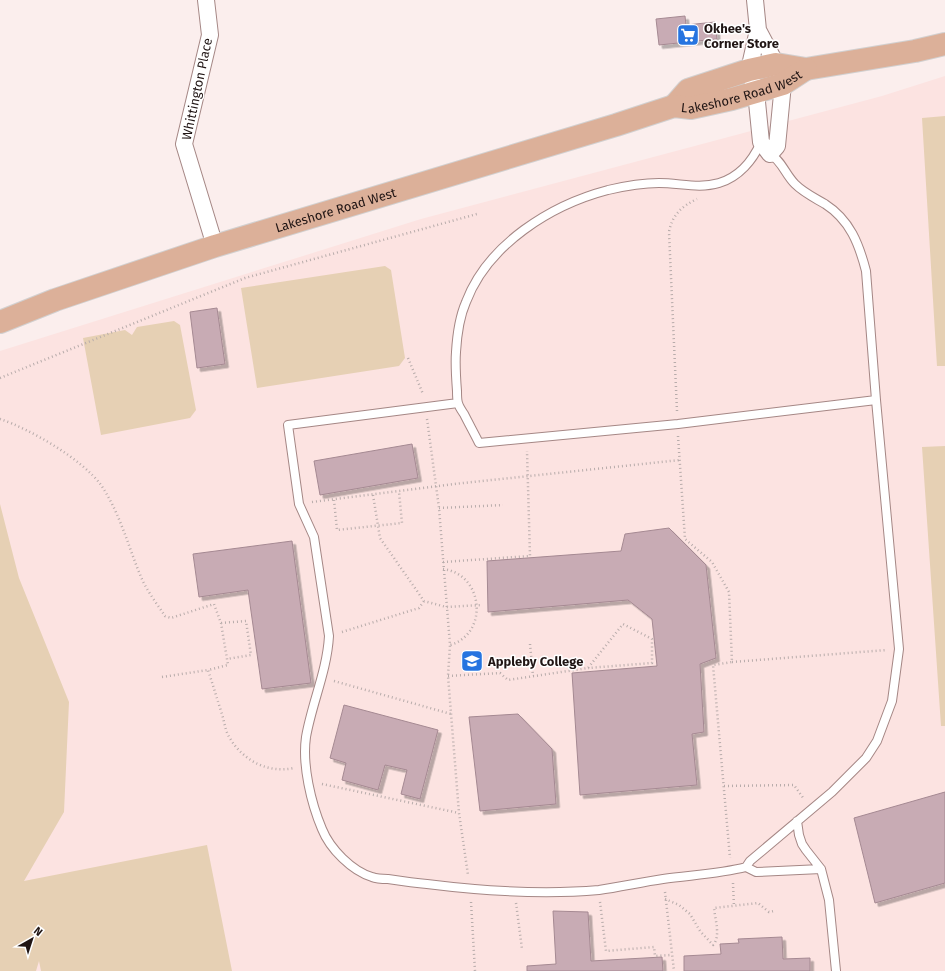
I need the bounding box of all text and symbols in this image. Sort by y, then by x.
place label: Okhee's Corner Store [704,21,779,51]
supermarket icon: Okhee's Corner Store [675,22,701,48]
street label: Whittington Place [179,37,215,141]
street label: Lakeshore Road West [680,66,805,116]
street label: Lakeshore Road West [273,184,398,235]
school or university icon: Appleby College [459,648,485,674]
place label: Appleby College [487,654,583,669]
north arrow [12,919,52,959]
text: N [31,924,45,939]

